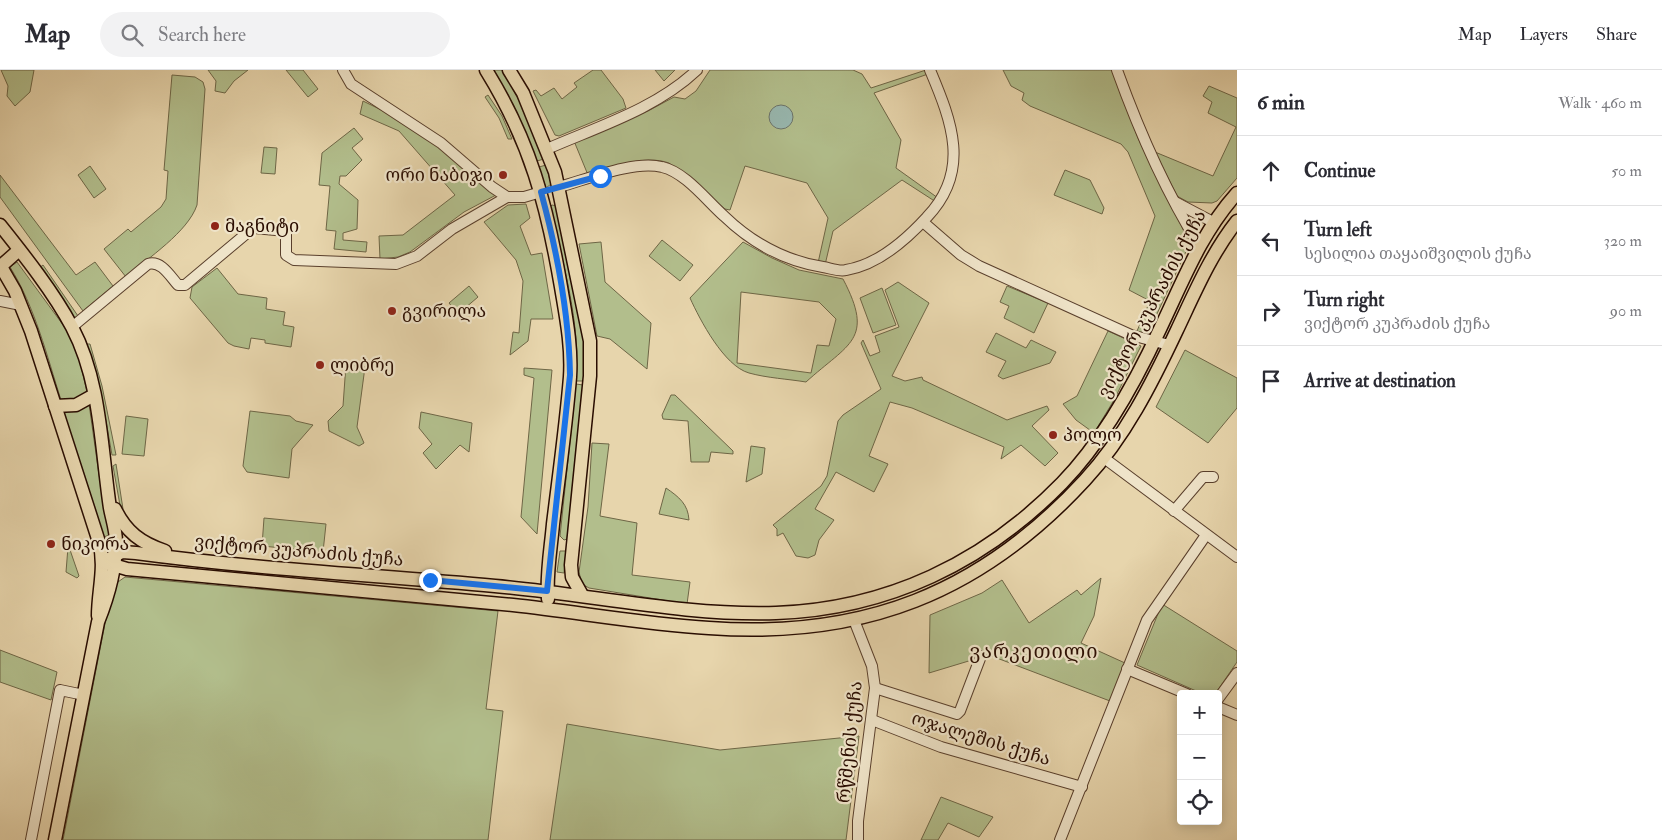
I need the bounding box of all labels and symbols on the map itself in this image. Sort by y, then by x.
place label: ორი ნაბიჯი [385,164,493,187]
route start [589,165,612,188]
marker: ორი ნაბიჯი [497,169,509,181]
street label: ვიქტორ კუპრაძის ქუჩა [1093,206,1211,402]
place label: მაგნიტი [225,215,299,238]
marker: მაგნიტი [209,220,221,232]
place label: გვირილა [402,300,486,323]
marker: გვირილა [386,305,398,317]
place label: ლიბრე [330,354,395,377]
marker: ლიბრე [314,359,326,371]
place label: პოლო [1063,424,1122,447]
marker: პოლო [1047,429,1059,441]
street label: ვიქტორ კუპრაძის ქუჩა [194,530,404,572]
place label: ნიკორა [61,533,129,556]
marker: ნიკორა [45,538,57,550]
route end [419,569,442,592]
district label: ვარკეთილი [969,639,1099,664]
street label: რწმენის ქუჩა [832,680,868,804]
street label: ოჯალეშის ქუჩა [909,707,1053,771]

